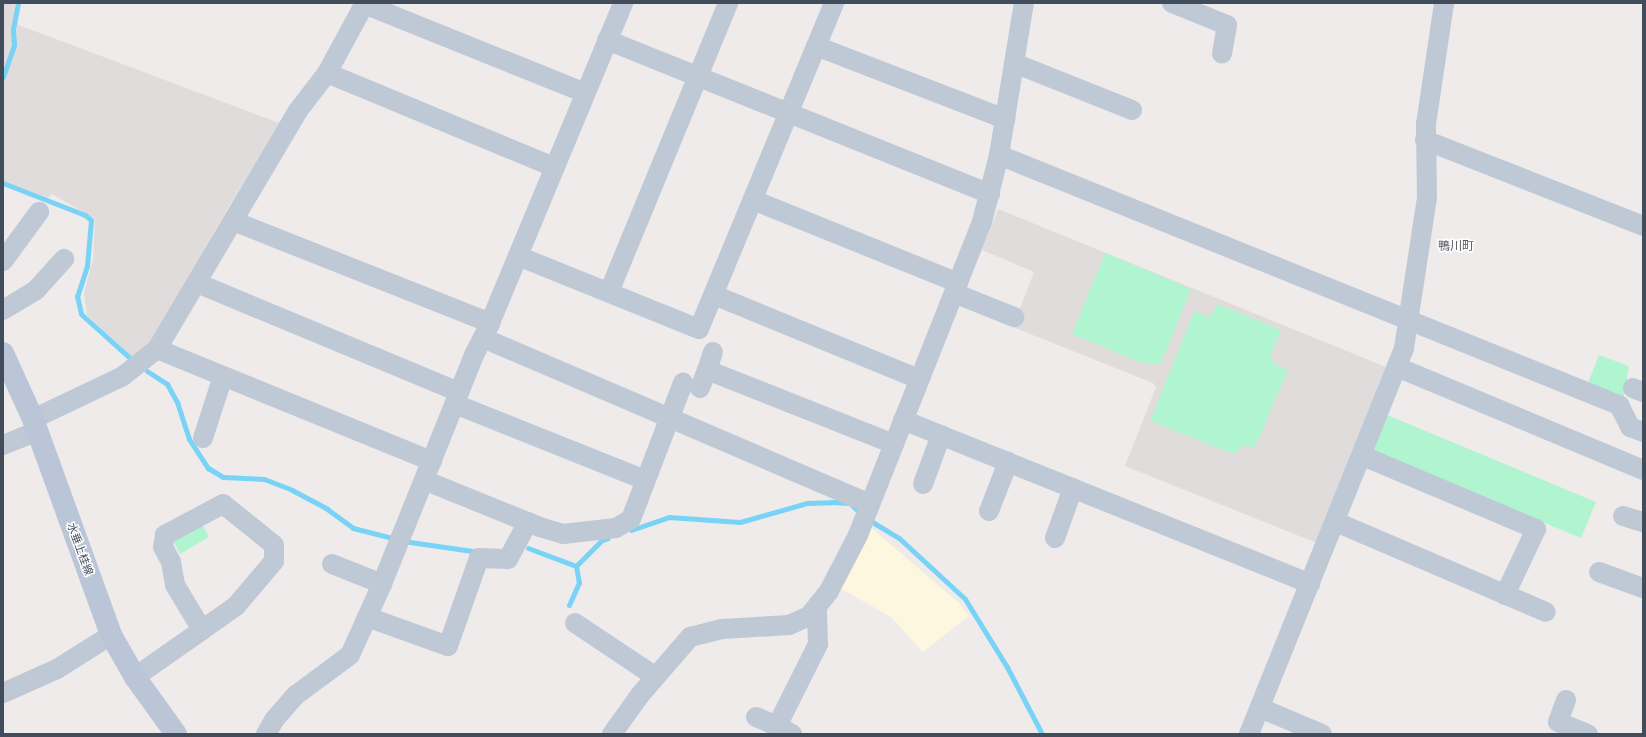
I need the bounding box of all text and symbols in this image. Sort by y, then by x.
district label: 鴨川町 [1438,239,1474,253]
street label: 水垂上桂線 [64,521,96,577]

